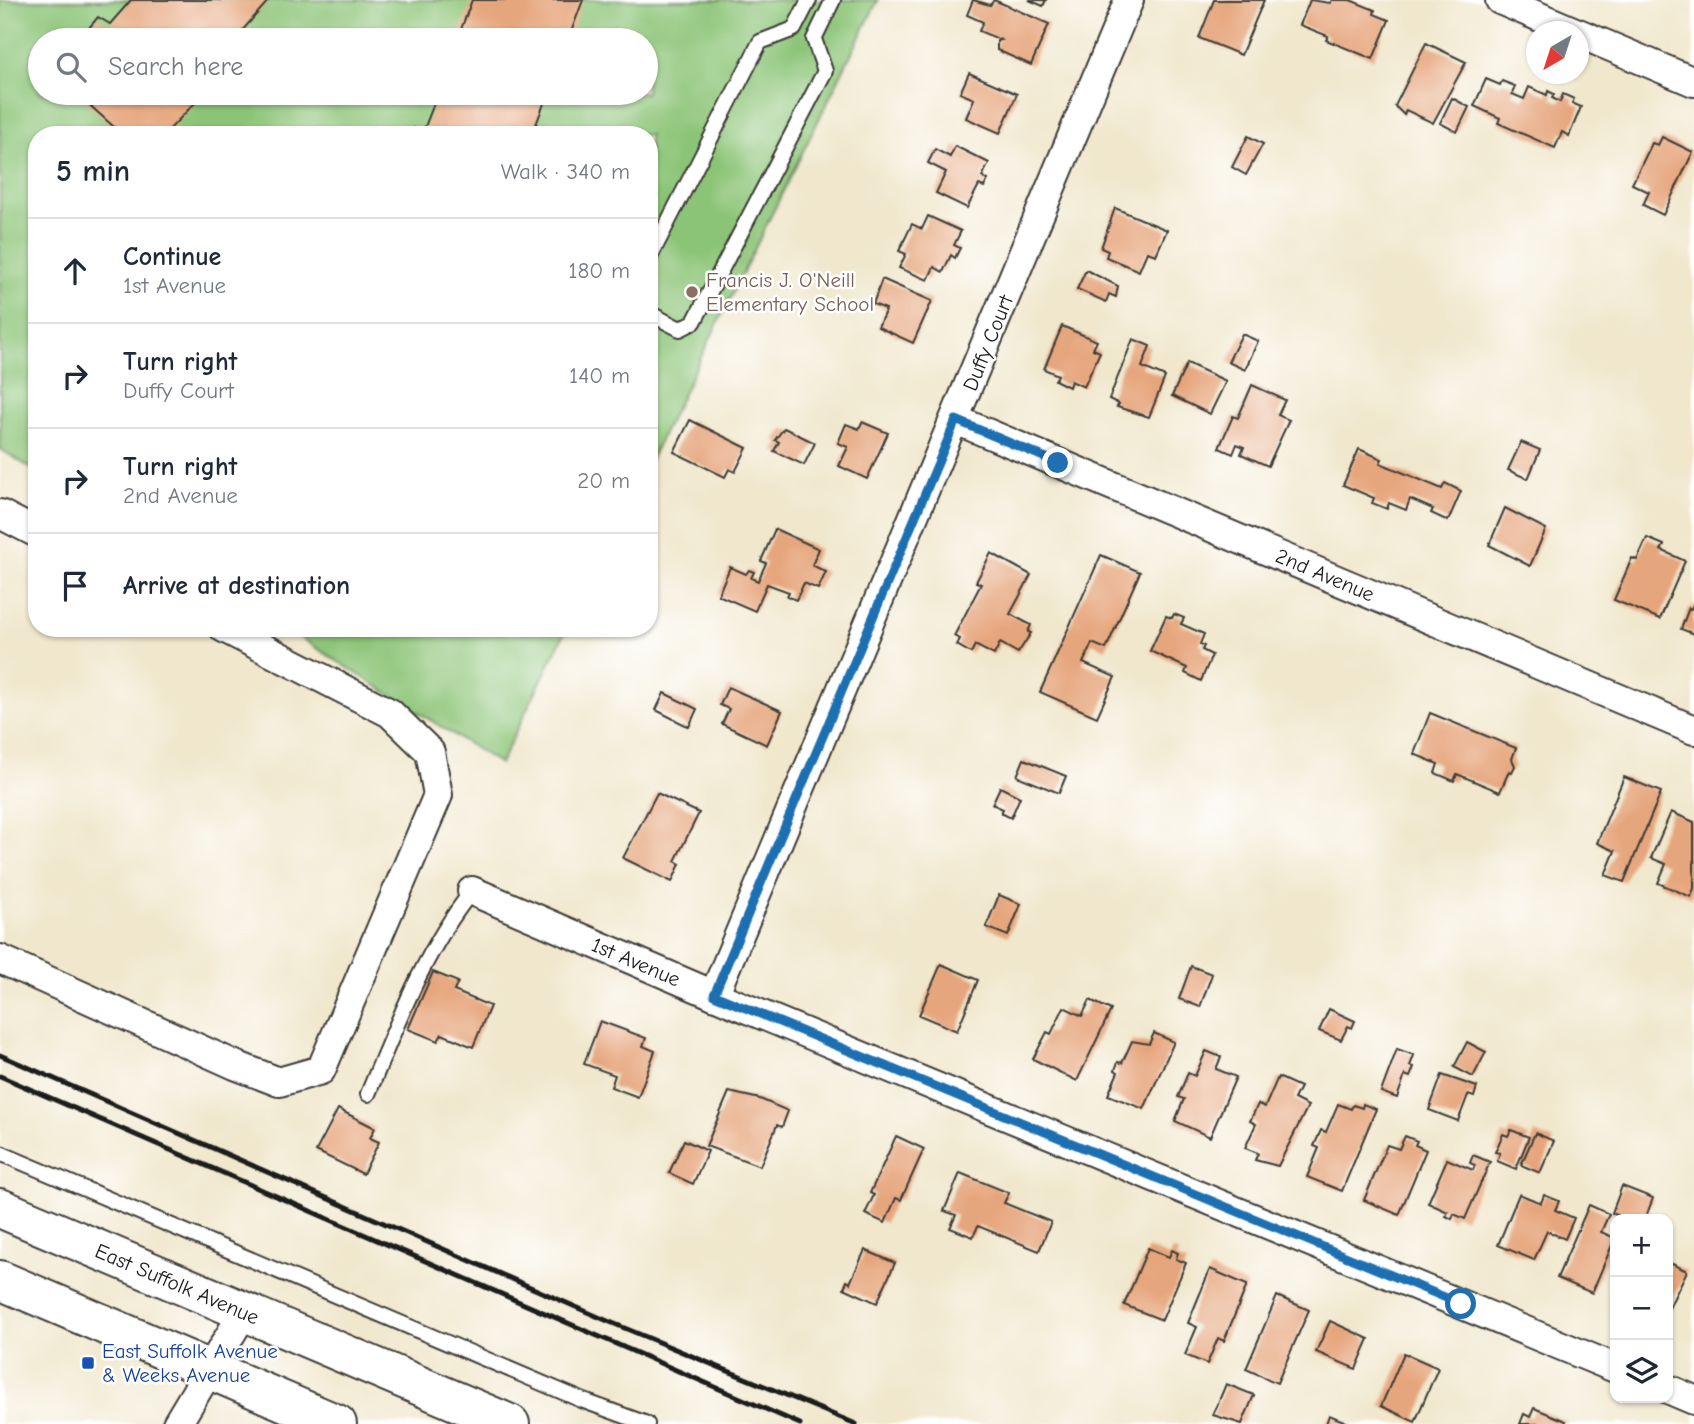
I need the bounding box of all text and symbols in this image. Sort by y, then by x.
north arrow [1526,21,1589,84]
search box [28,28,658,105]
icon: search [52,48,90,86]
text: Search here [108,52,243,82]
text: 5 min [56,154,130,189]
text: Walk · 340 m [501,158,630,185]
text: Continue [123,242,221,272]
icon: ahead [56,252,94,290]
text: 180 m [568,257,630,284]
place label: Francis J. O'Neill Elementary School [706,268,874,316]
text: 1st Avenue [123,272,226,299]
marker: Francis J. O'Neill Elementary School [684,284,700,300]
street label: Duffy Court [958,291,1018,394]
text: Turn right [123,347,237,377]
icon: right [56,357,94,395]
text: 140 m [569,362,630,389]
text: Duffy Court [123,377,234,404]
route end [1042,447,1073,478]
text: Turn right [123,452,237,482]
icon: right [56,462,94,500]
text: 20 m [577,467,630,494]
text: 2nd Avenue [123,482,238,509]
street label: 2nd Avenue [1272,544,1378,606]
icon: arrive [56,567,94,605]
text: Arrive at destination [123,571,350,601]
street label: 1st Avenue [588,933,684,991]
map controls [1610,1214,1673,1403]
button: + [1610,1214,1673,1277]
street label: East Suffolk Avenue [91,1239,263,1329]
button: − [1610,1277,1673,1340]
route start [1445,1288,1476,1319]
place label: East Suffolk Avenue & Weeks Avenue [102,1339,278,1387]
button: layers [1610,1340,1673,1403]
marker: East Suffolk Avenue & Weeks Avenue [80,1355,96,1371]

